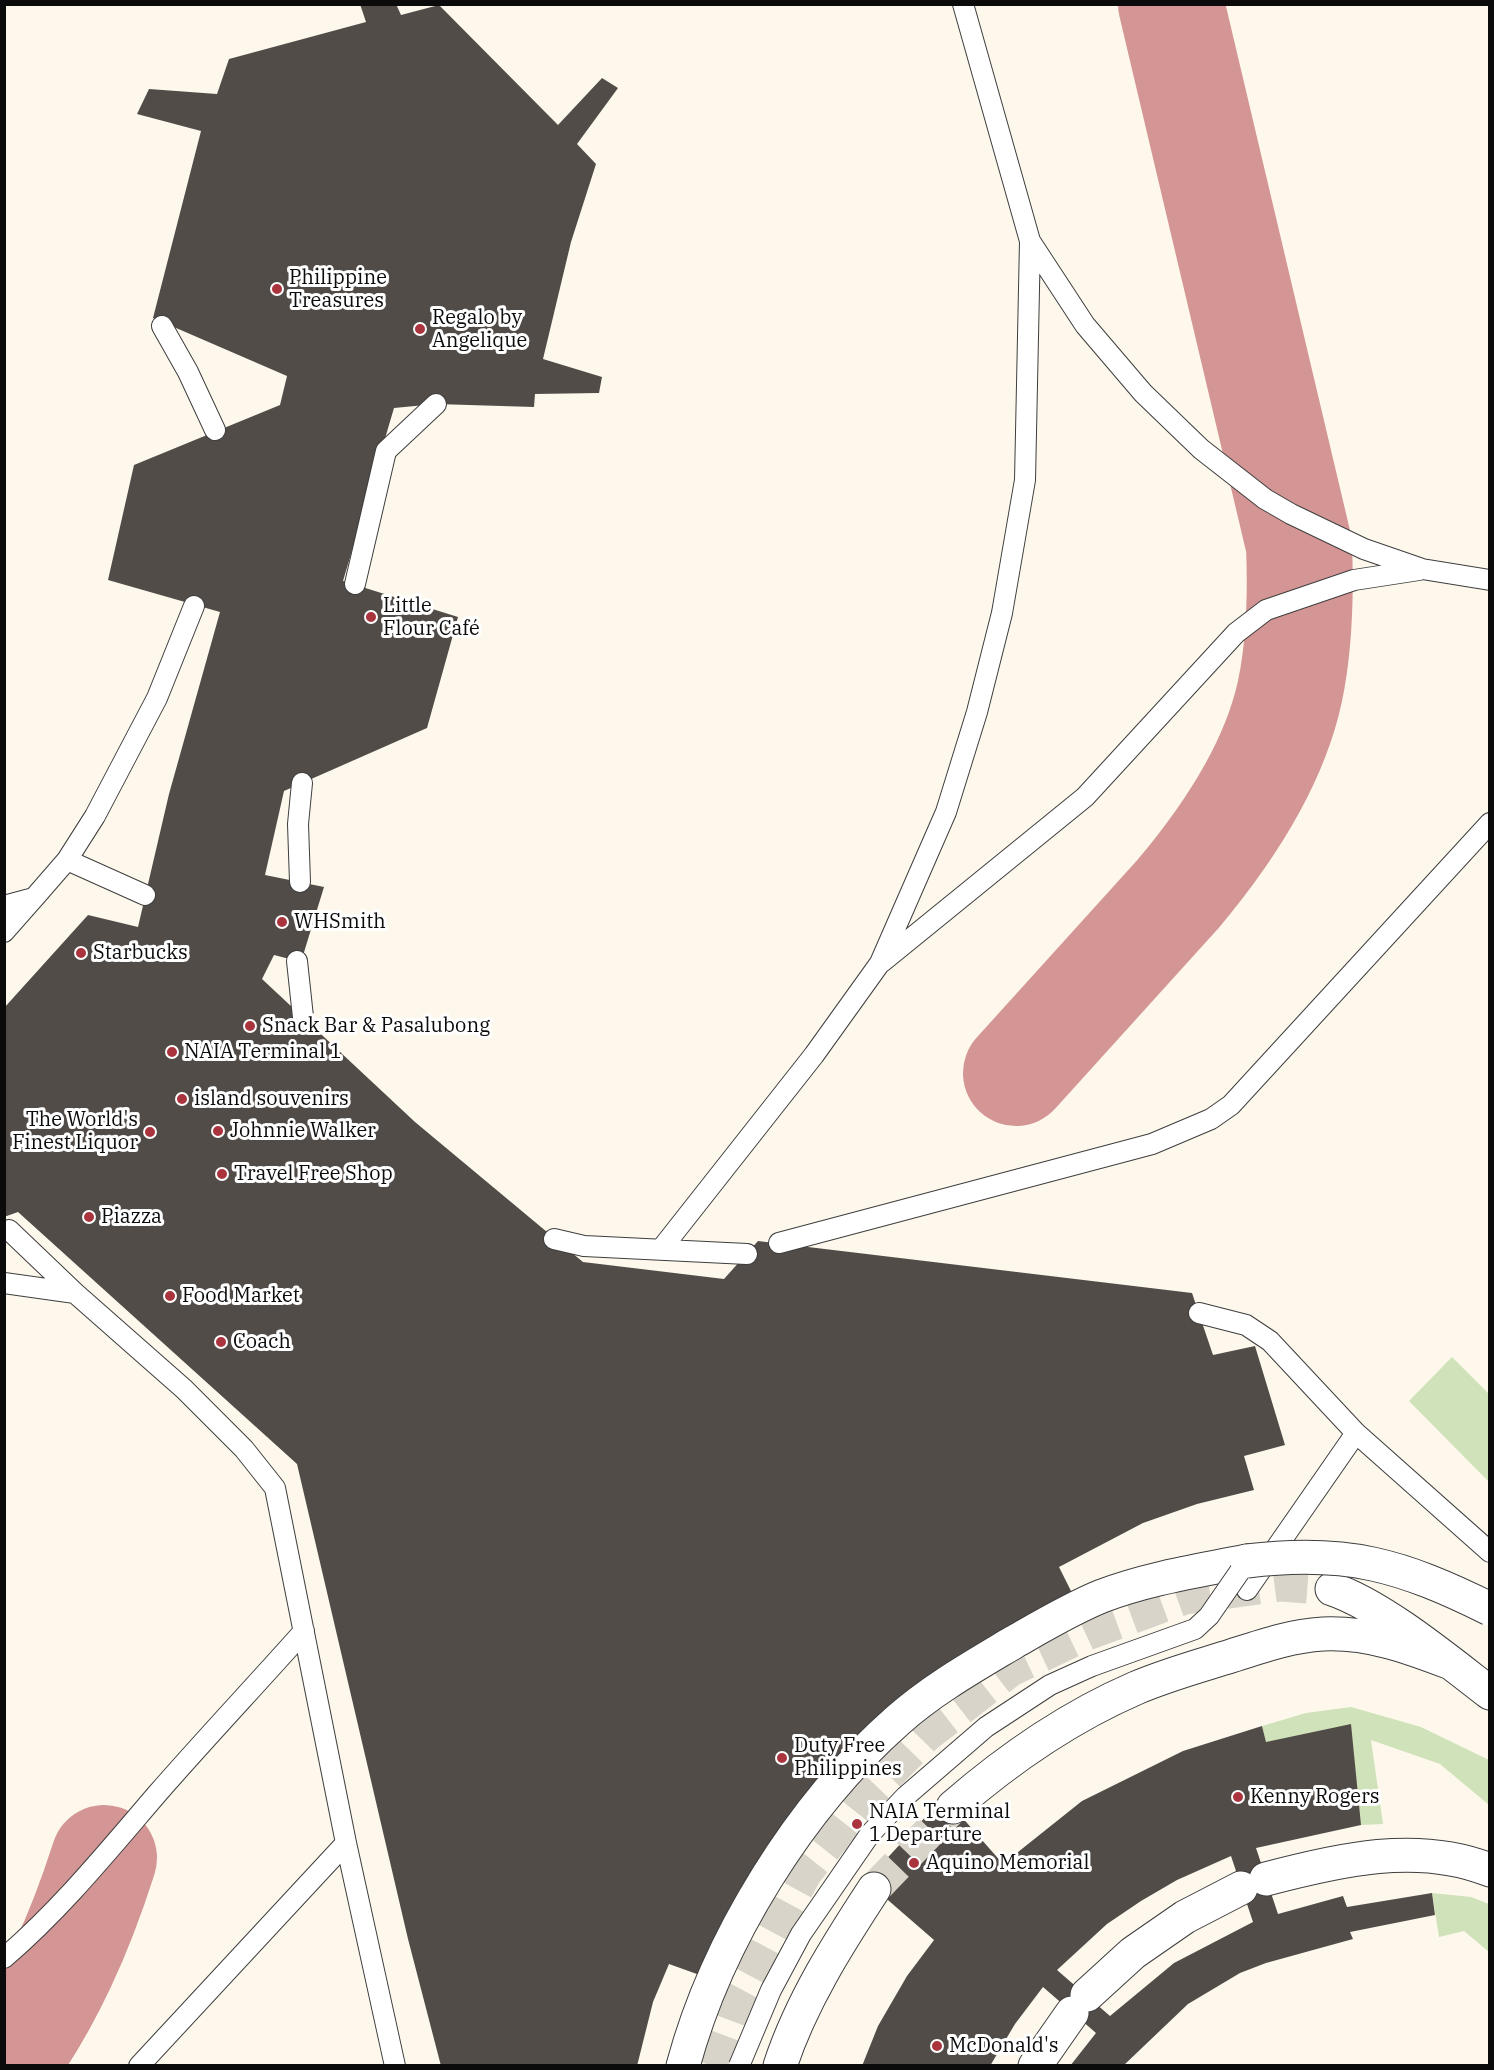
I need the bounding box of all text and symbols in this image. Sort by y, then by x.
place label: Philippine Treasures [289,266,387,313]
marker: Philippine Treasures [270,282,284,296]
place label: Regalo by Angelique [432,306,527,353]
marker: Regalo by Angelique [413,322,427,336]
place label: Little Flour Café [383,594,480,641]
marker: Little Flour Café [364,610,378,624]
place label: WHSmith [294,910,386,934]
marker: WHSmith [275,915,289,929]
place label: Starbucks [93,941,188,965]
marker: Starbucks [74,946,88,960]
place label: Snack Bar & Pasalubong [262,1014,490,1038]
marker: Snack Bar & Pasalubong [243,1019,257,1033]
place label: NAIA Terminal 1 [184,1040,342,1064]
marker: NAIA Terminal 1 [165,1045,179,1059]
place label: island souvenirs [194,1087,349,1111]
marker: island souvenirs [175,1092,189,1106]
place label: The World's Finest Liquor [12,1108,138,1155]
place label: Johnnie Walker [230,1119,376,1143]
marker: Johnnie Walker [211,1124,225,1138]
marker: The World's Finest Liquor [143,1125,157,1139]
place label: Travel Free Shop [234,1162,393,1186]
marker: Travel Free Shop [215,1167,229,1181]
place label: Piazza [101,1205,162,1229]
marker: Piazza [82,1210,96,1224]
place label: Food Market [182,1284,300,1308]
marker: Food Market [163,1289,177,1303]
place label: Coach [233,1330,291,1354]
marker: Coach [214,1335,228,1349]
place label: Duty Free Philippines [794,1734,902,1781]
marker: Duty Free Philippines [775,1751,789,1765]
place label: Kenny Rogers [1250,1785,1379,1809]
marker: Kenny Rogers [1231,1790,1245,1804]
place label: NAIA Terminal 1 Departure [869,1800,1010,1847]
marker: NAIA Terminal 1 Departure [850,1817,864,1831]
place label: Aquino Memorial [926,1851,1090,1875]
marker: Aquino Memorial [907,1856,921,1870]
place label: McDonald's [949,2034,1059,2058]
marker: McDonald's [930,2039,944,2053]

